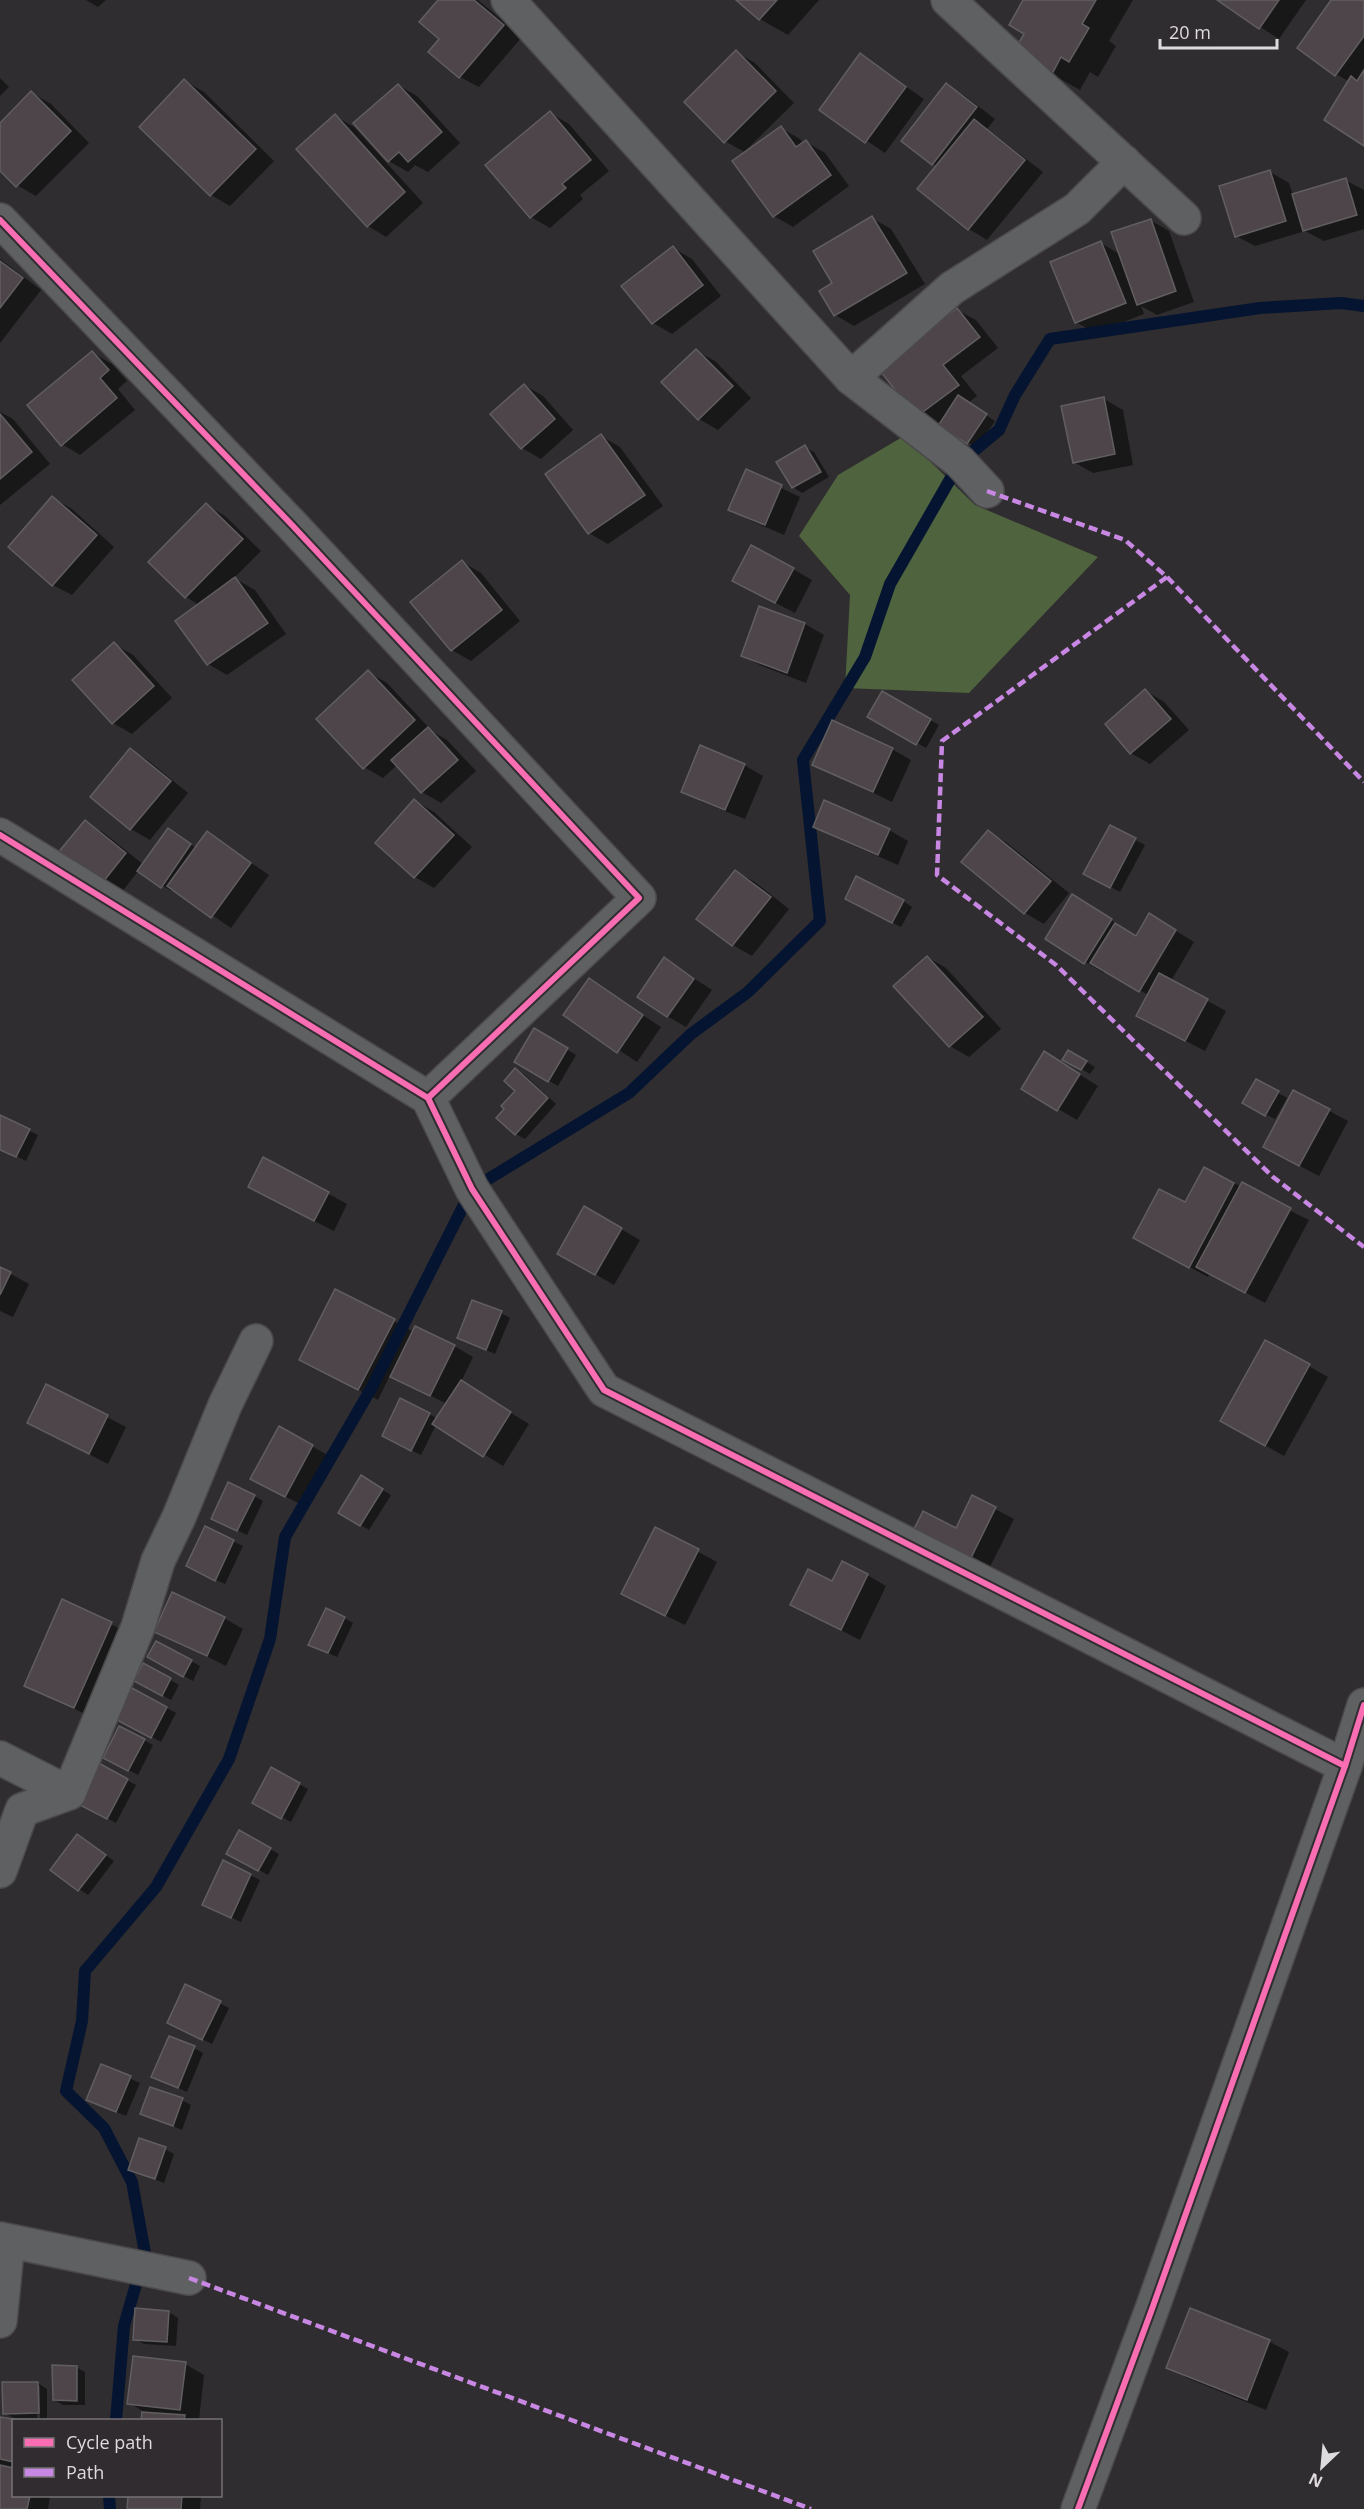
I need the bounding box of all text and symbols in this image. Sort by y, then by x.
scale bar [1160,12,1277,50]
text: 20 m [1169,20,1211,44]
legend [12,2419,222,2497]
text: Cycle path [66,2430,153,2454]
north arrow [1292,2437,1352,2497]
text: Path [66,2460,104,2484]
text: N [1305,2468,1326,2493]

